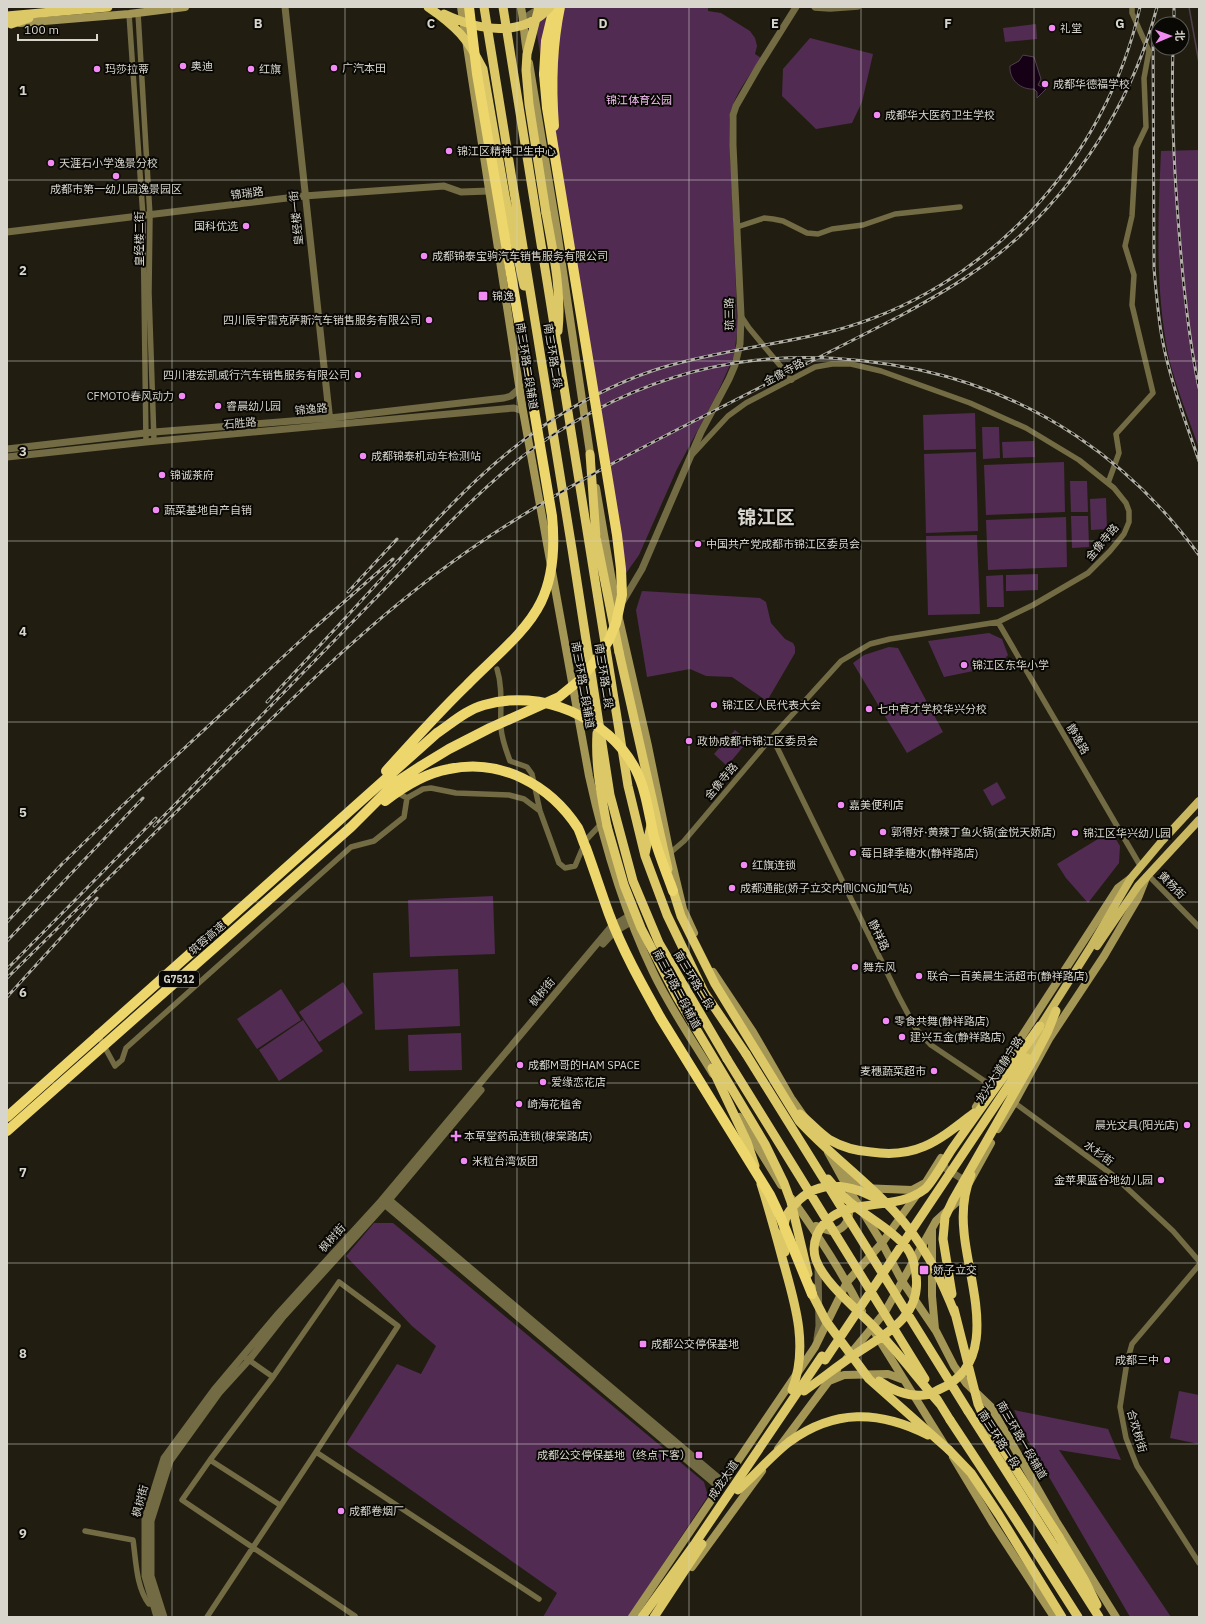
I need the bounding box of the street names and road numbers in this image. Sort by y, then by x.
street label: 锦瑞路 [230,184,264,202]
street label: 皇经楼一街 [286,190,306,246]
street label: 皇经楼二街 [132,212,146,267]
street label: 琉三路 [722,297,736,331]
street label: 南三环路二段辅道 [513,321,541,411]
street label: 南三环路二段 [541,322,565,390]
street label: 金像寺路 [761,355,807,389]
street label: 锦逸路 [294,401,328,417]
street label: 石胜路 [223,415,257,431]
street label: 金像寺路 [1082,521,1122,563]
street label: 南三环路二段辅道 [568,640,598,730]
street label: 南三环路二段 [592,642,616,710]
street label: 静逸路 [1064,721,1092,757]
street label: 金像寺路 [701,760,741,802]
street label: 黄杨街 [1155,868,1189,902]
street label: 静祥路 [865,917,893,953]
street label: 筑蓉高速 [186,918,228,958]
street label: 南三环路二段辅道 [650,947,704,1031]
street label: 南三环路二段 [671,948,717,1012]
road number: G7512 [159,971,199,987]
street label: 枫树街 [526,975,558,1009]
street label: 龙兴大道静宁路 [972,1034,1026,1106]
street label: 水杉街 [1082,1138,1116,1168]
street label: 枫树街 [316,1221,348,1255]
street label: 南三环路一段辅道 [994,1398,1050,1482]
street label: 南三环路一段 [975,1408,1023,1470]
street label: 合欢树街 [1124,1408,1150,1454]
street label: 成龙大道 [705,1458,741,1502]
street label: 枫树街 [129,1483,151,1519]

